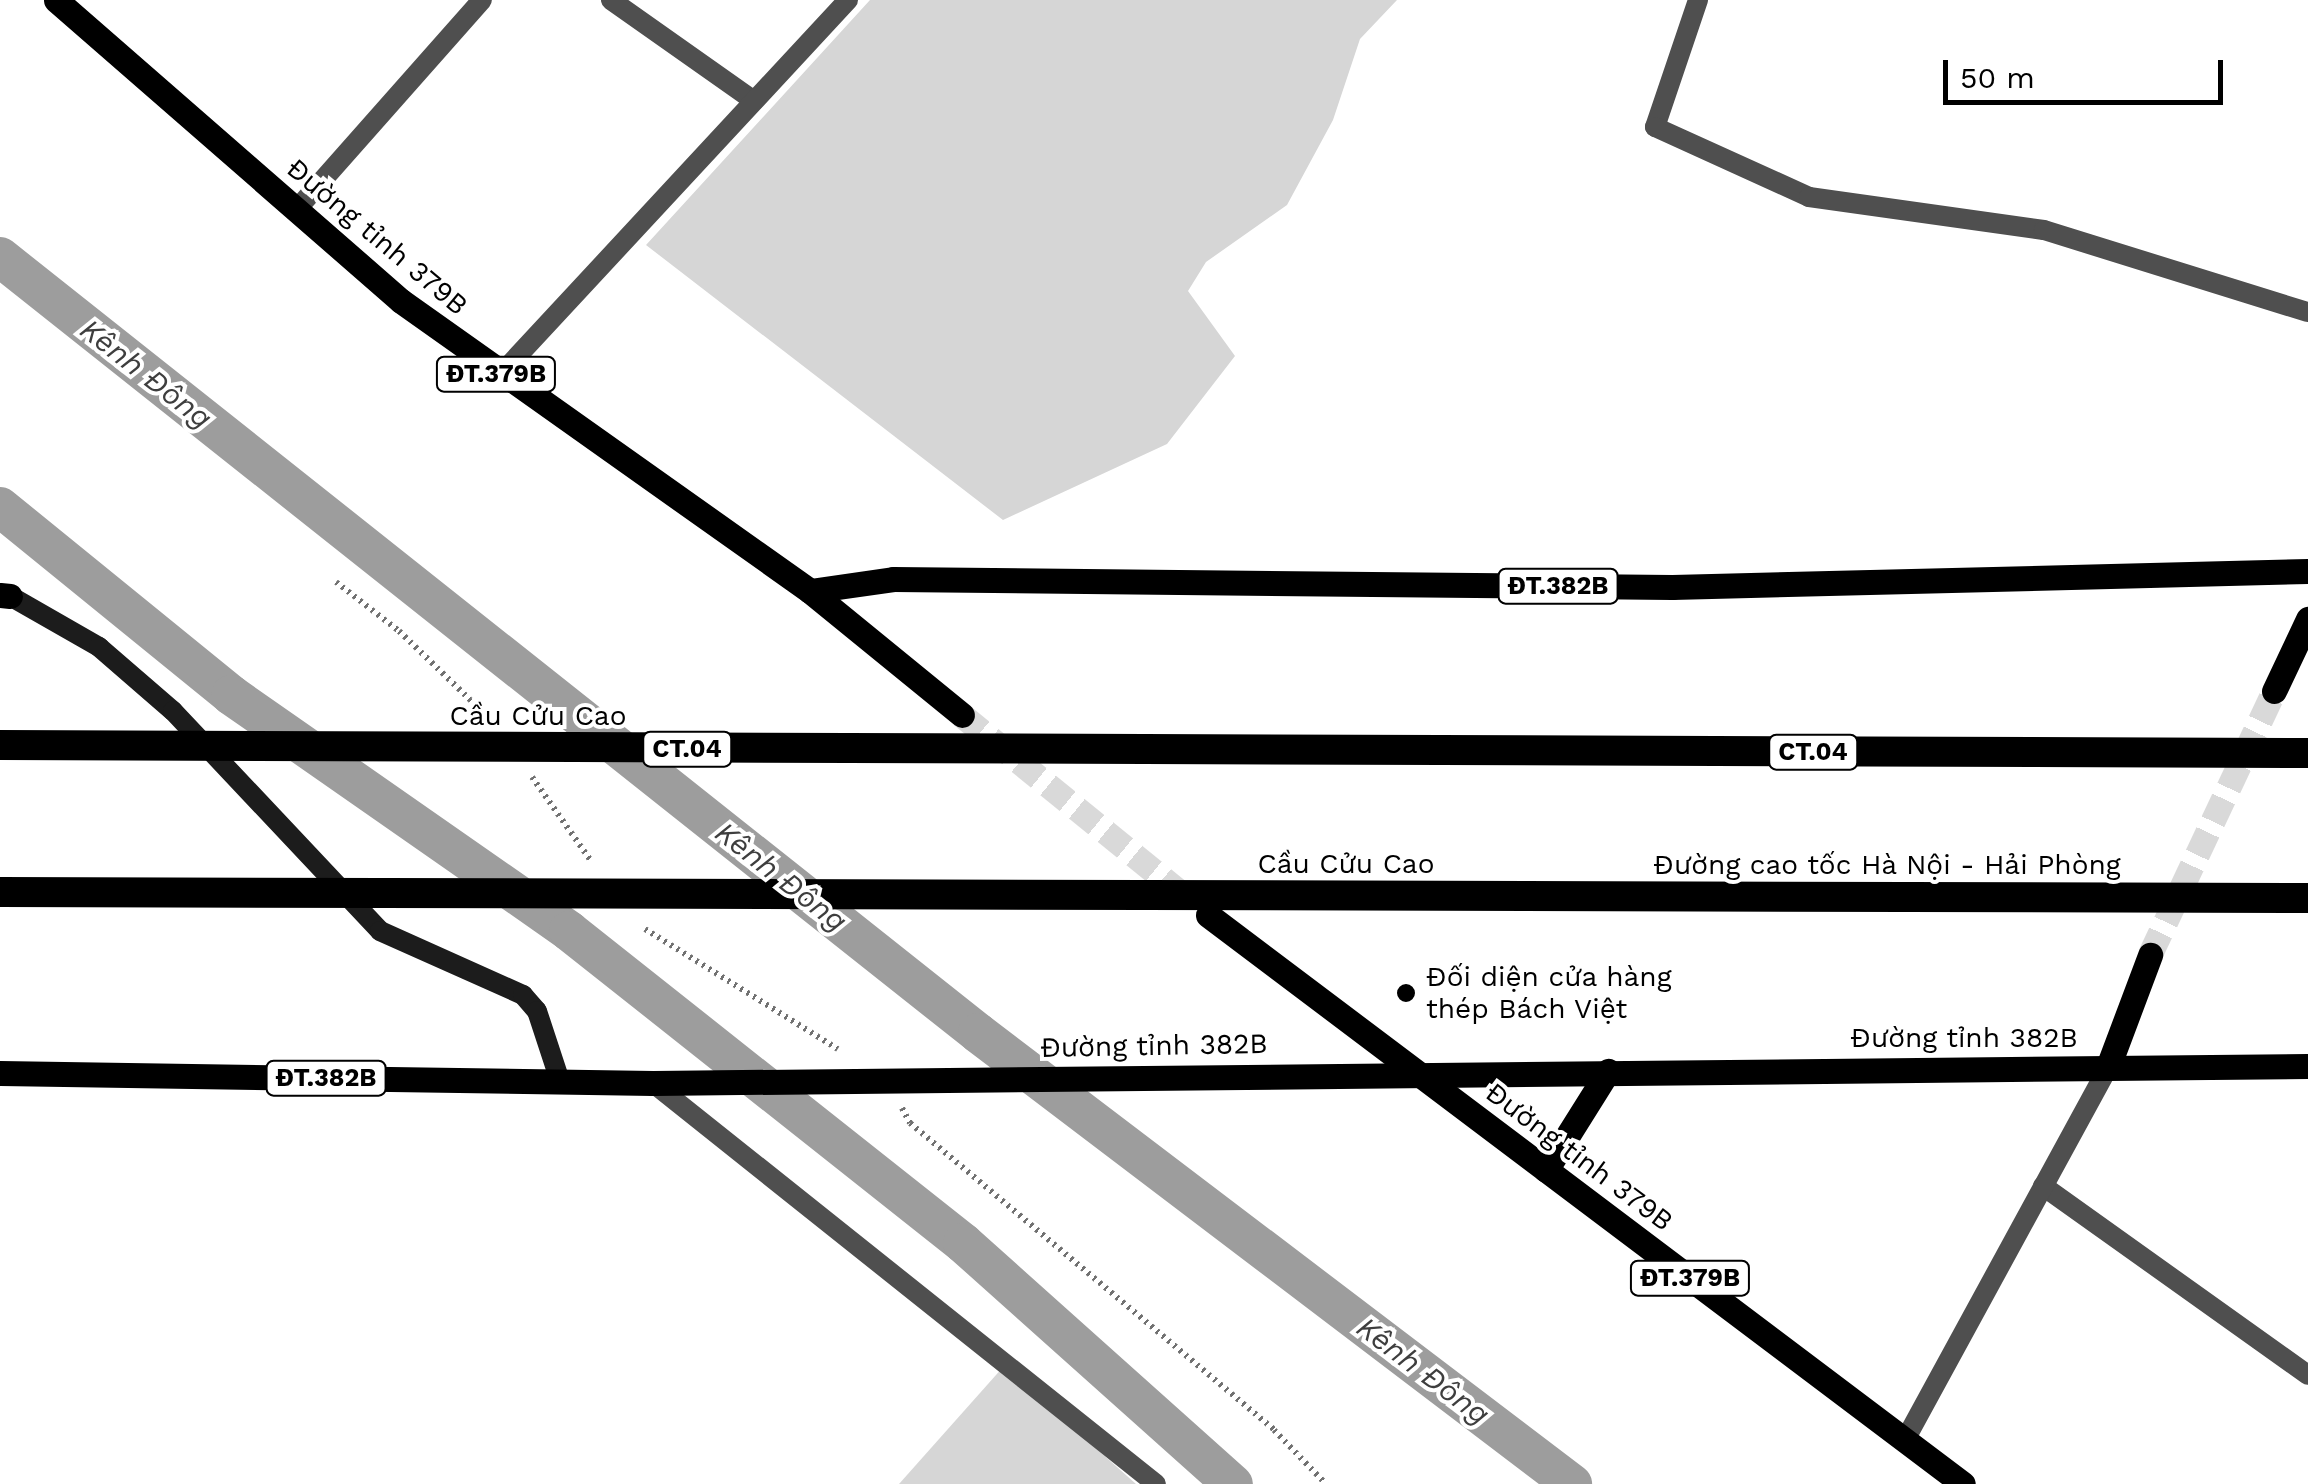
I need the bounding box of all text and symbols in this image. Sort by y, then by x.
scale bar [1948,40,2228,102]
text: 50 m [1960,60,2035,95]
street label: Đường tỉnh 379B [280,151,474,323]
water label: Kênh Đông [73,311,219,437]
road number: ĐT.379B [434,354,558,394]
road number: ĐT.382B [1496,566,1620,606]
street label: Cầu Cửu Cao [449,699,627,733]
road number: CT.04 [642,729,732,769]
road number: CT.04 [1768,732,1858,772]
water label: Kênh Đông [708,814,854,940]
street label: Cầu Cửu Cao [1257,847,1435,881]
street label: Đường cao tốc Hà Nội - Hải Phòng [1653,848,2121,882]
place label: Đối diện cửa hàng thép Bách Việt [1426,960,1672,1026]
marker: Đối diện cửa hàng thép Bách Việt [1395,982,1417,1004]
street label: Đường tỉnh 382B [1850,1021,2078,1055]
street label: Đường tỉnh 382B [1040,1027,1268,1065]
road number: ĐT.382B [264,1058,388,1098]
street label: Đường tỉnh 379B [1479,1075,1679,1239]
road number: ĐT.379B [1628,1258,1752,1298]
water label: Kênh Đông [1349,1309,1497,1433]

